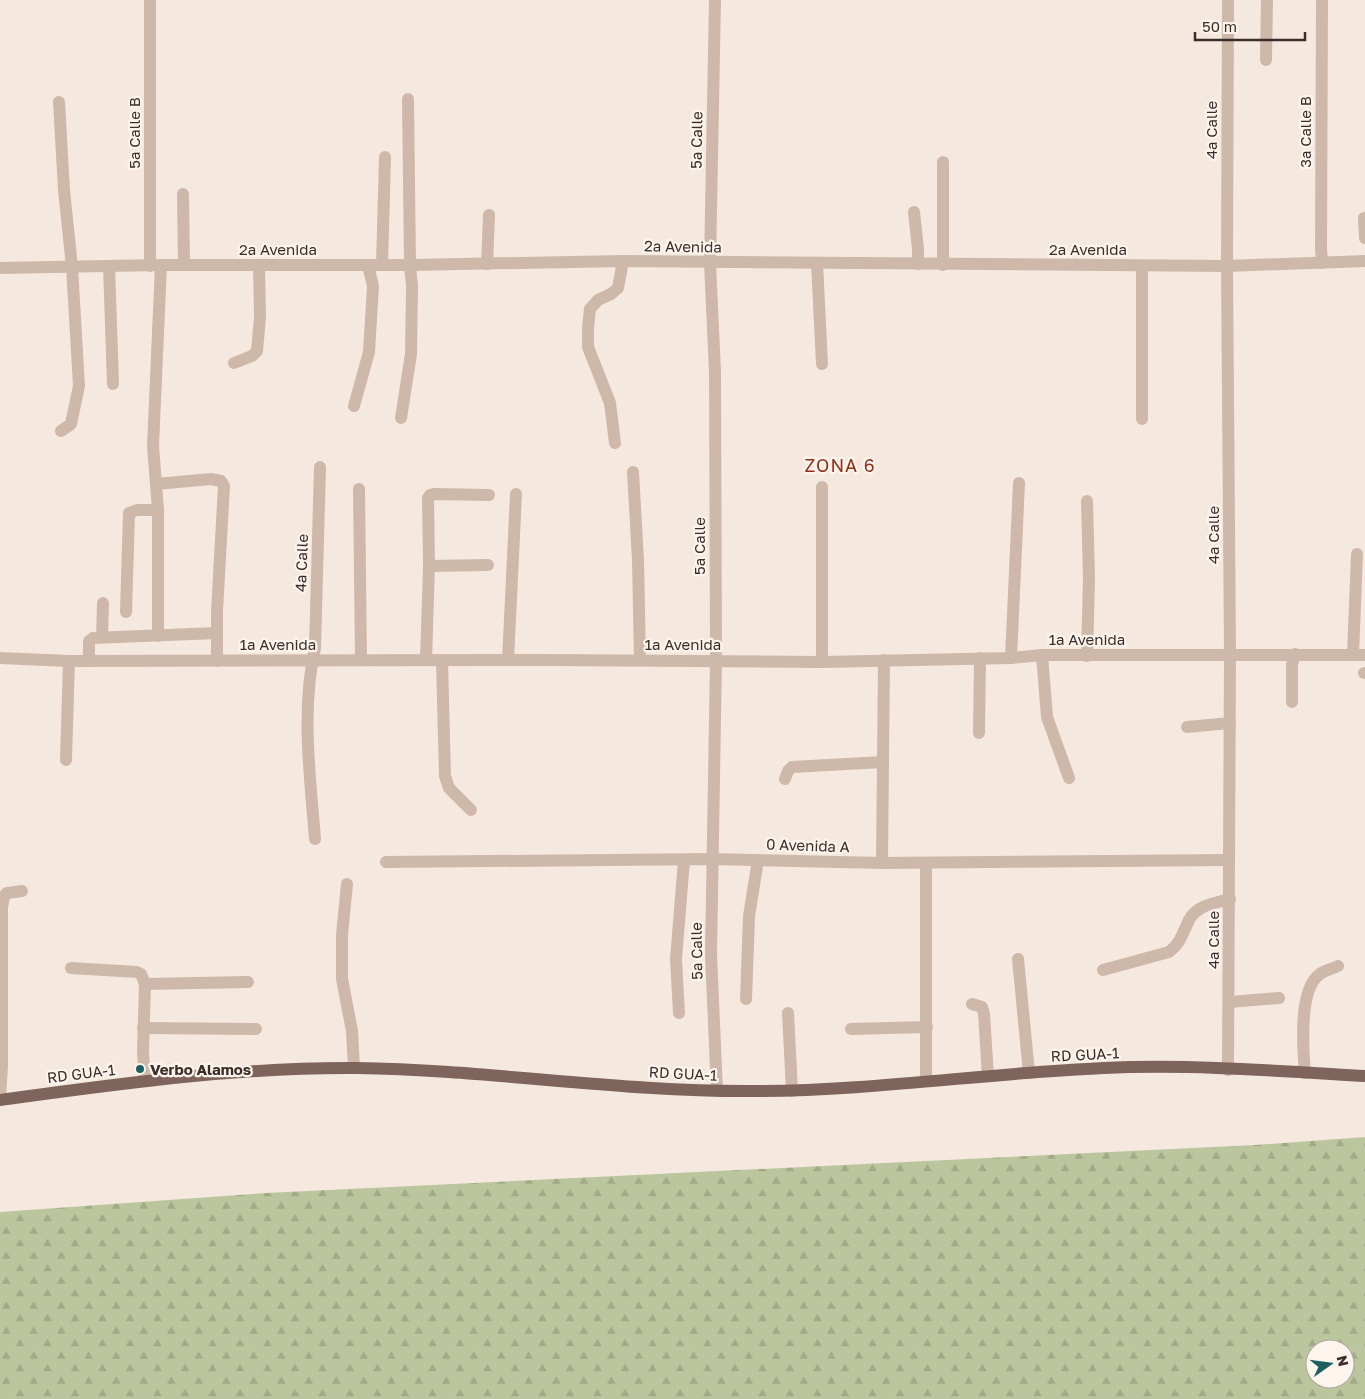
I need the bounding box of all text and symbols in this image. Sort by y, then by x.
scale bar [1195,10,1305,42]
text: 50 m [1202,17,1237,35]
street label: 3a Calle B [1296,96,1314,168]
street label: 5a Calle B [125,97,143,169]
street label: 4a Calle [1202,101,1220,159]
street label: 5a Calle [686,111,706,169]
street label: 2a Avenida [644,236,722,256]
street label: 2a Avenida [239,240,317,258]
street label: 2a Avenida [1049,240,1127,258]
district label: ZONA 6 [804,454,876,476]
street label: 4a Calle [1204,506,1222,564]
street label: 5a Calle [690,517,708,575]
street label: 4a Calle [291,533,311,592]
street label: 1a Avenida [1049,630,1125,648]
street label: 1a Avenida [240,635,316,653]
street label: 1a Avenida [645,635,721,653]
street label: 0 Avenida A [766,835,850,855]
street label: 4a Calle [1204,911,1222,969]
street label: 5a Calle [686,922,706,980]
street label: RD GUA-1 [1050,1043,1120,1065]
street label: RD GUA-1 [46,1060,116,1086]
place label: Verbo Alamos [150,1060,251,1078]
street label: RD GUA-1 [648,1062,718,1084]
marker: Verbo Alamos [134,1063,146,1075]
north arrow [1305,1339,1355,1389]
text: N [1334,1354,1353,1368]

